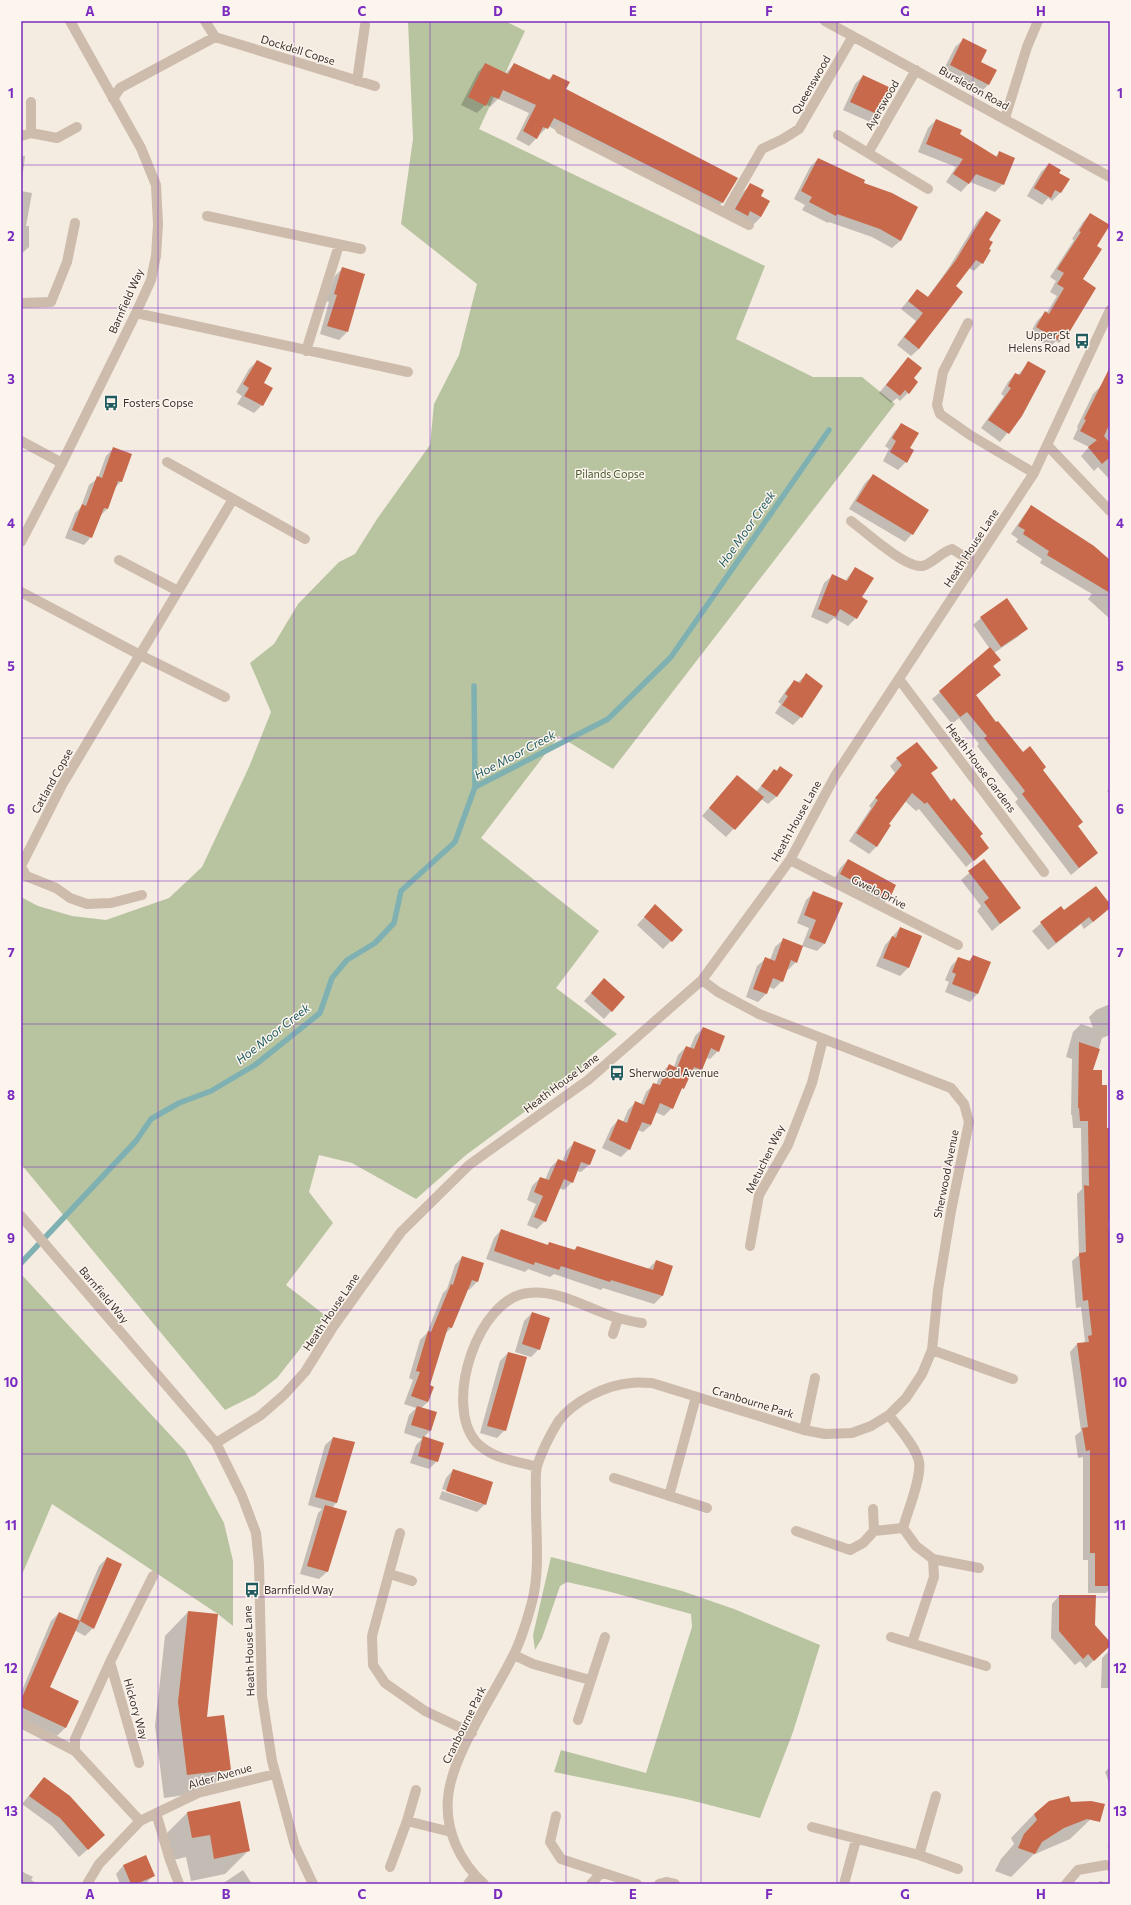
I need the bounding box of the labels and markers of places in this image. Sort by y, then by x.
place label: Upper St Helens Road [1008,328,1070,354]
bus stop icon: Upper St Helens Road [1073,332,1091,350]
bus stop icon: Fosters Copse [102,394,120,412]
place label: Fosters Copse [123,396,194,409]
bus stop icon: Sherwood Avenue [608,1064,626,1082]
place label: Sherwood Avenue [629,1066,719,1079]
bus stop icon: Barnfield Way [243,1581,261,1599]
place label: Barnfield Way [264,1583,334,1596]

